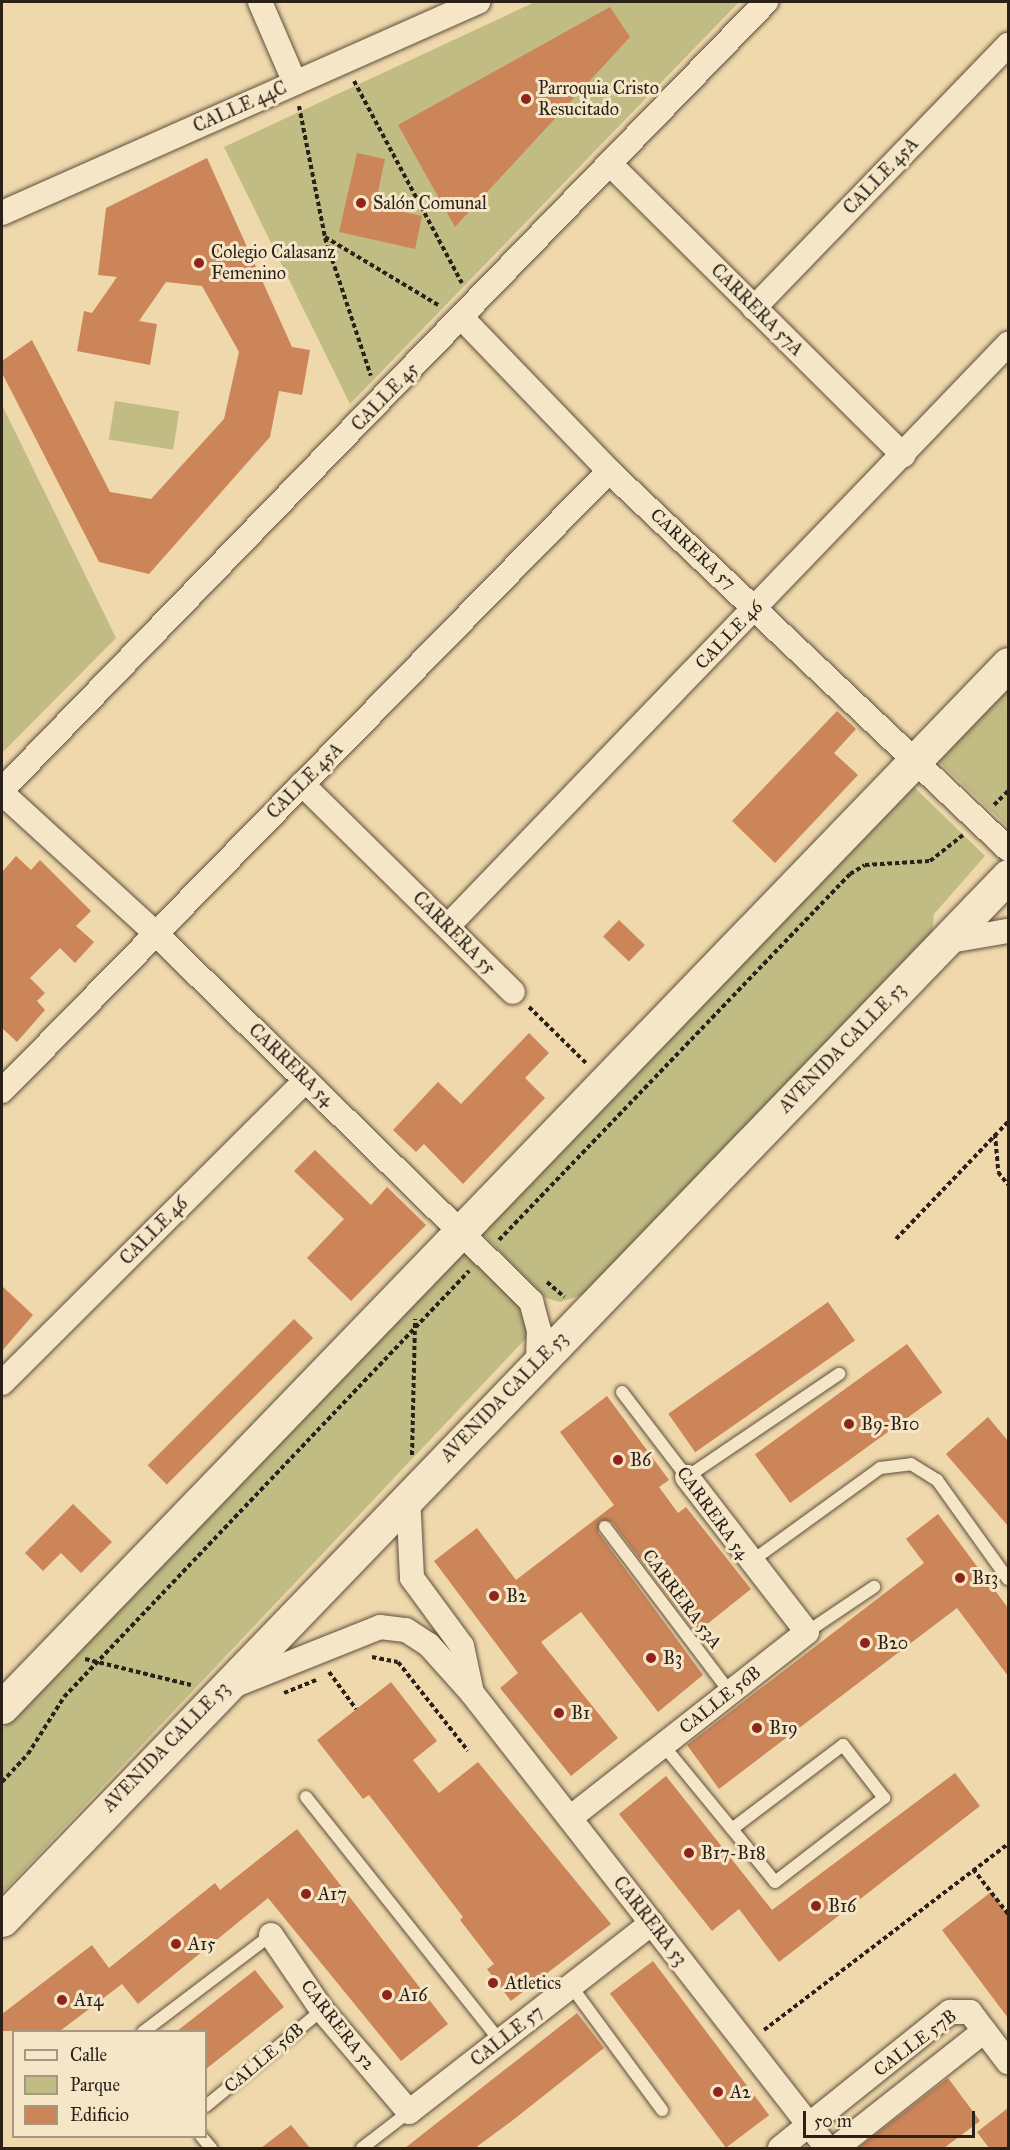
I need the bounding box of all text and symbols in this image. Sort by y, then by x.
street label: CALLE 44C [190,77,290,137]
place label: Parroquia Cristo Resucitado [538,78,659,121]
marker: Parroquia Cristo Resucitado [519,92,533,106]
street label: CALLE 45A [839,133,923,219]
place label: Salón Comunal [373,192,487,214]
marker: Salón Comunal [354,196,368,210]
place label: Colegio Calasanz Femenino [211,242,336,284]
marker: Colegio Calasanz Femenino [192,256,206,270]
street label: CARRERA 57A [706,259,808,361]
street label: CALLE 45 [347,359,423,435]
street label: CARRERA 57 [646,504,740,594]
street label: CALLE 46 [691,596,767,674]
street label: CALLE 45A [263,739,347,823]
street label: CARRERA 55 [408,887,500,979]
street label: AVENIDA CALLE 53 [774,979,910,1117]
street label: CARRERA 54 [244,1019,338,1111]
street label: CALLE 46 [116,1193,192,1269]
street label: AVENIDA CALLE 53 [436,1328,572,1466]
place label: B9-B10 [861,1413,919,1435]
marker: B9-B10 [842,1417,856,1431]
place label: B6 [630,1449,651,1471]
marker: B6 [611,1453,625,1467]
street label: CARRERA 54 [672,1462,754,1564]
street label: CARRERA 53A [638,1545,726,1653]
place label: B13 [972,1567,998,1589]
marker: B13 [953,1571,967,1585]
place label: B2 [506,1585,527,1607]
marker: B2 [487,1589,501,1603]
place label: B20 [877,1632,908,1654]
marker: B20 [858,1636,872,1650]
place label: B3 [663,1647,682,1669]
marker: B3 [644,1651,658,1665]
street label: CALLE 56B [675,1662,765,1738]
street label: AVENIDA CALLE 53 [98,1678,234,1816]
place label: B1 [571,1702,590,1724]
marker: B1 [552,1706,566,1720]
place label: B19 [769,1717,798,1739]
marker: B19 [750,1721,764,1735]
place label: B17-B18 [701,1842,766,1864]
marker: B17-B18 [682,1846,696,1860]
street label: CARRERA 53 [609,1872,691,1970]
place label: A17 [318,1883,347,1905]
marker: A17 [299,1887,313,1901]
place label: B16 [828,1895,856,1917]
marker: B16 [809,1899,823,1913]
place label: A15 [188,1933,215,1955]
marker: A15 [169,1937,183,1951]
place label: Atletics [505,1972,561,1994]
street label: CARRERA 52 [296,1976,380,2074]
marker: Atletics [486,1976,500,1990]
place label: A16 [399,1984,427,2006]
marker: A16 [380,1988,394,2002]
place label: A14 [74,1989,103,2011]
marker: A14 [55,1993,69,2007]
street label: CALLE 57 [467,2001,547,2071]
street label: CALLE 57B [870,2005,960,2081]
street label: CALLE 56B [220,2018,308,2098]
legend [12,2030,207,2138]
text: Calle [70,2044,107,2066]
text: Parque [70,2074,120,2096]
place label: A2 [730,2081,751,2103]
marker: A2 [711,2085,725,2099]
scale bar [806,2099,978,2137]
text: Edificio [70,2104,129,2126]
text: 50 m [814,2110,852,2132]

